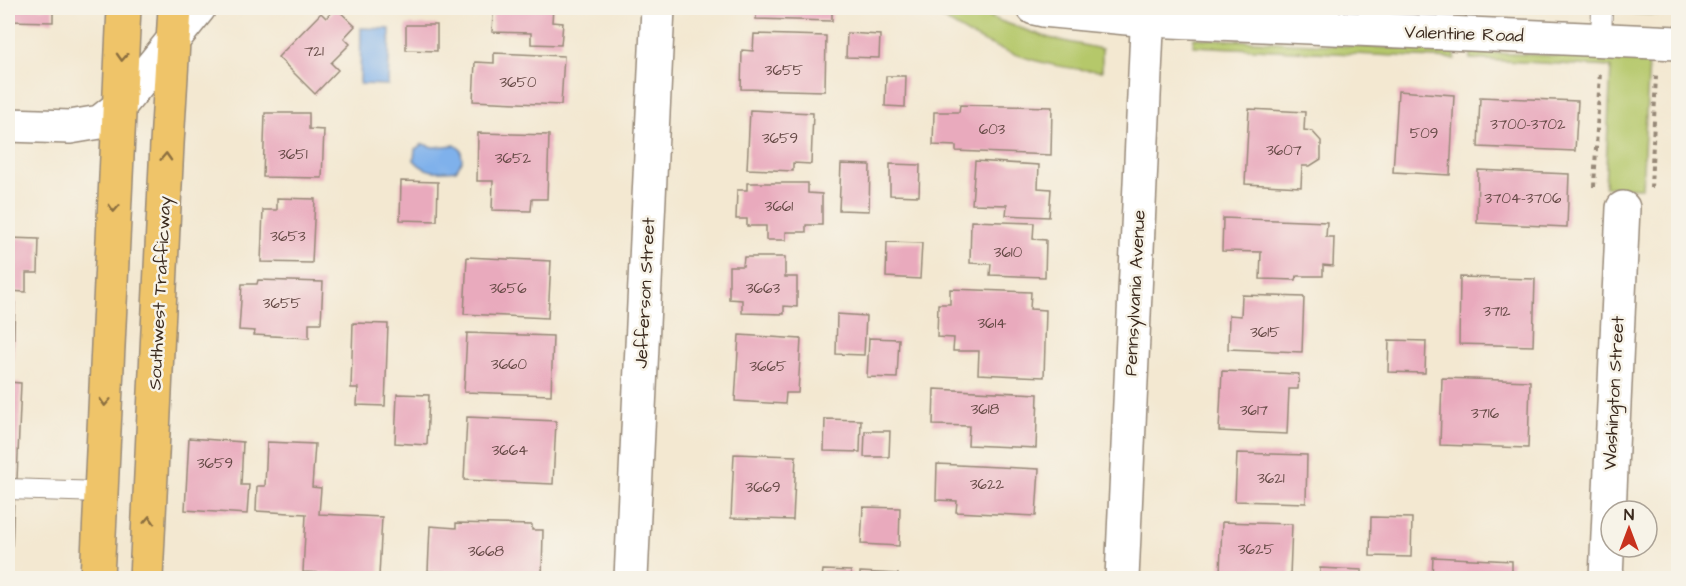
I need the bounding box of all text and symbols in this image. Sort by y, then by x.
street label: Valentine Road [1404,19,1524,49]
house number: 721 [304,41,324,62]
one-way arrow [115,53,128,62]
house number: 3655 [765,60,804,81]
house number: 3650 [499,72,537,93]
house number: 3700-3702 [1490,114,1566,135]
house number: 603 [979,119,1006,140]
house number: 509 [1410,123,1438,144]
house number: 3659 [762,128,798,149]
house number: 3607 [1266,140,1302,161]
house number: 3651 [278,144,308,165]
house number: 3652 [495,148,532,169]
one-way arrow [160,153,173,162]
house number: 3704-3706 [1485,188,1562,209]
street label: Southwest Trafficway [142,195,179,391]
house number: 3661 [765,196,793,217]
one-way arrow [108,203,121,212]
street label: Pennsylvania Avenue [1118,209,1153,377]
street label: Jefferson Street [629,216,661,369]
house number: 3653 [270,226,306,247]
house number: 3610 [994,242,1023,263]
house number: 3656 [489,278,527,299]
house number: 3663 [746,278,780,299]
house number: 3655 [263,293,302,314]
house number: 3712 [1483,301,1511,322]
house number: 3614 [977,313,1007,334]
street label: Washington Street [1597,315,1632,471]
house number: 3615 [1250,322,1280,343]
house number: 3660 [491,354,527,375]
house number: 3665 [749,356,787,377]
one-way arrow [99,398,112,407]
house number: 3618 [971,399,1000,420]
house number: 3617 [1240,400,1268,421]
house number: 3716 [1471,403,1500,424]
house number: 3664 [492,440,528,461]
house number: 3659 [197,453,233,474]
house number: 3621 [1257,468,1285,489]
house number: 3622 [970,474,1005,495]
house number: 3669 [746,477,780,498]
north arrow [1599,499,1659,559]
text: N [1624,504,1634,526]
one-way arrow [142,516,155,525]
house number: 3625 [1238,539,1274,560]
house number: 3668 [468,541,504,562]

